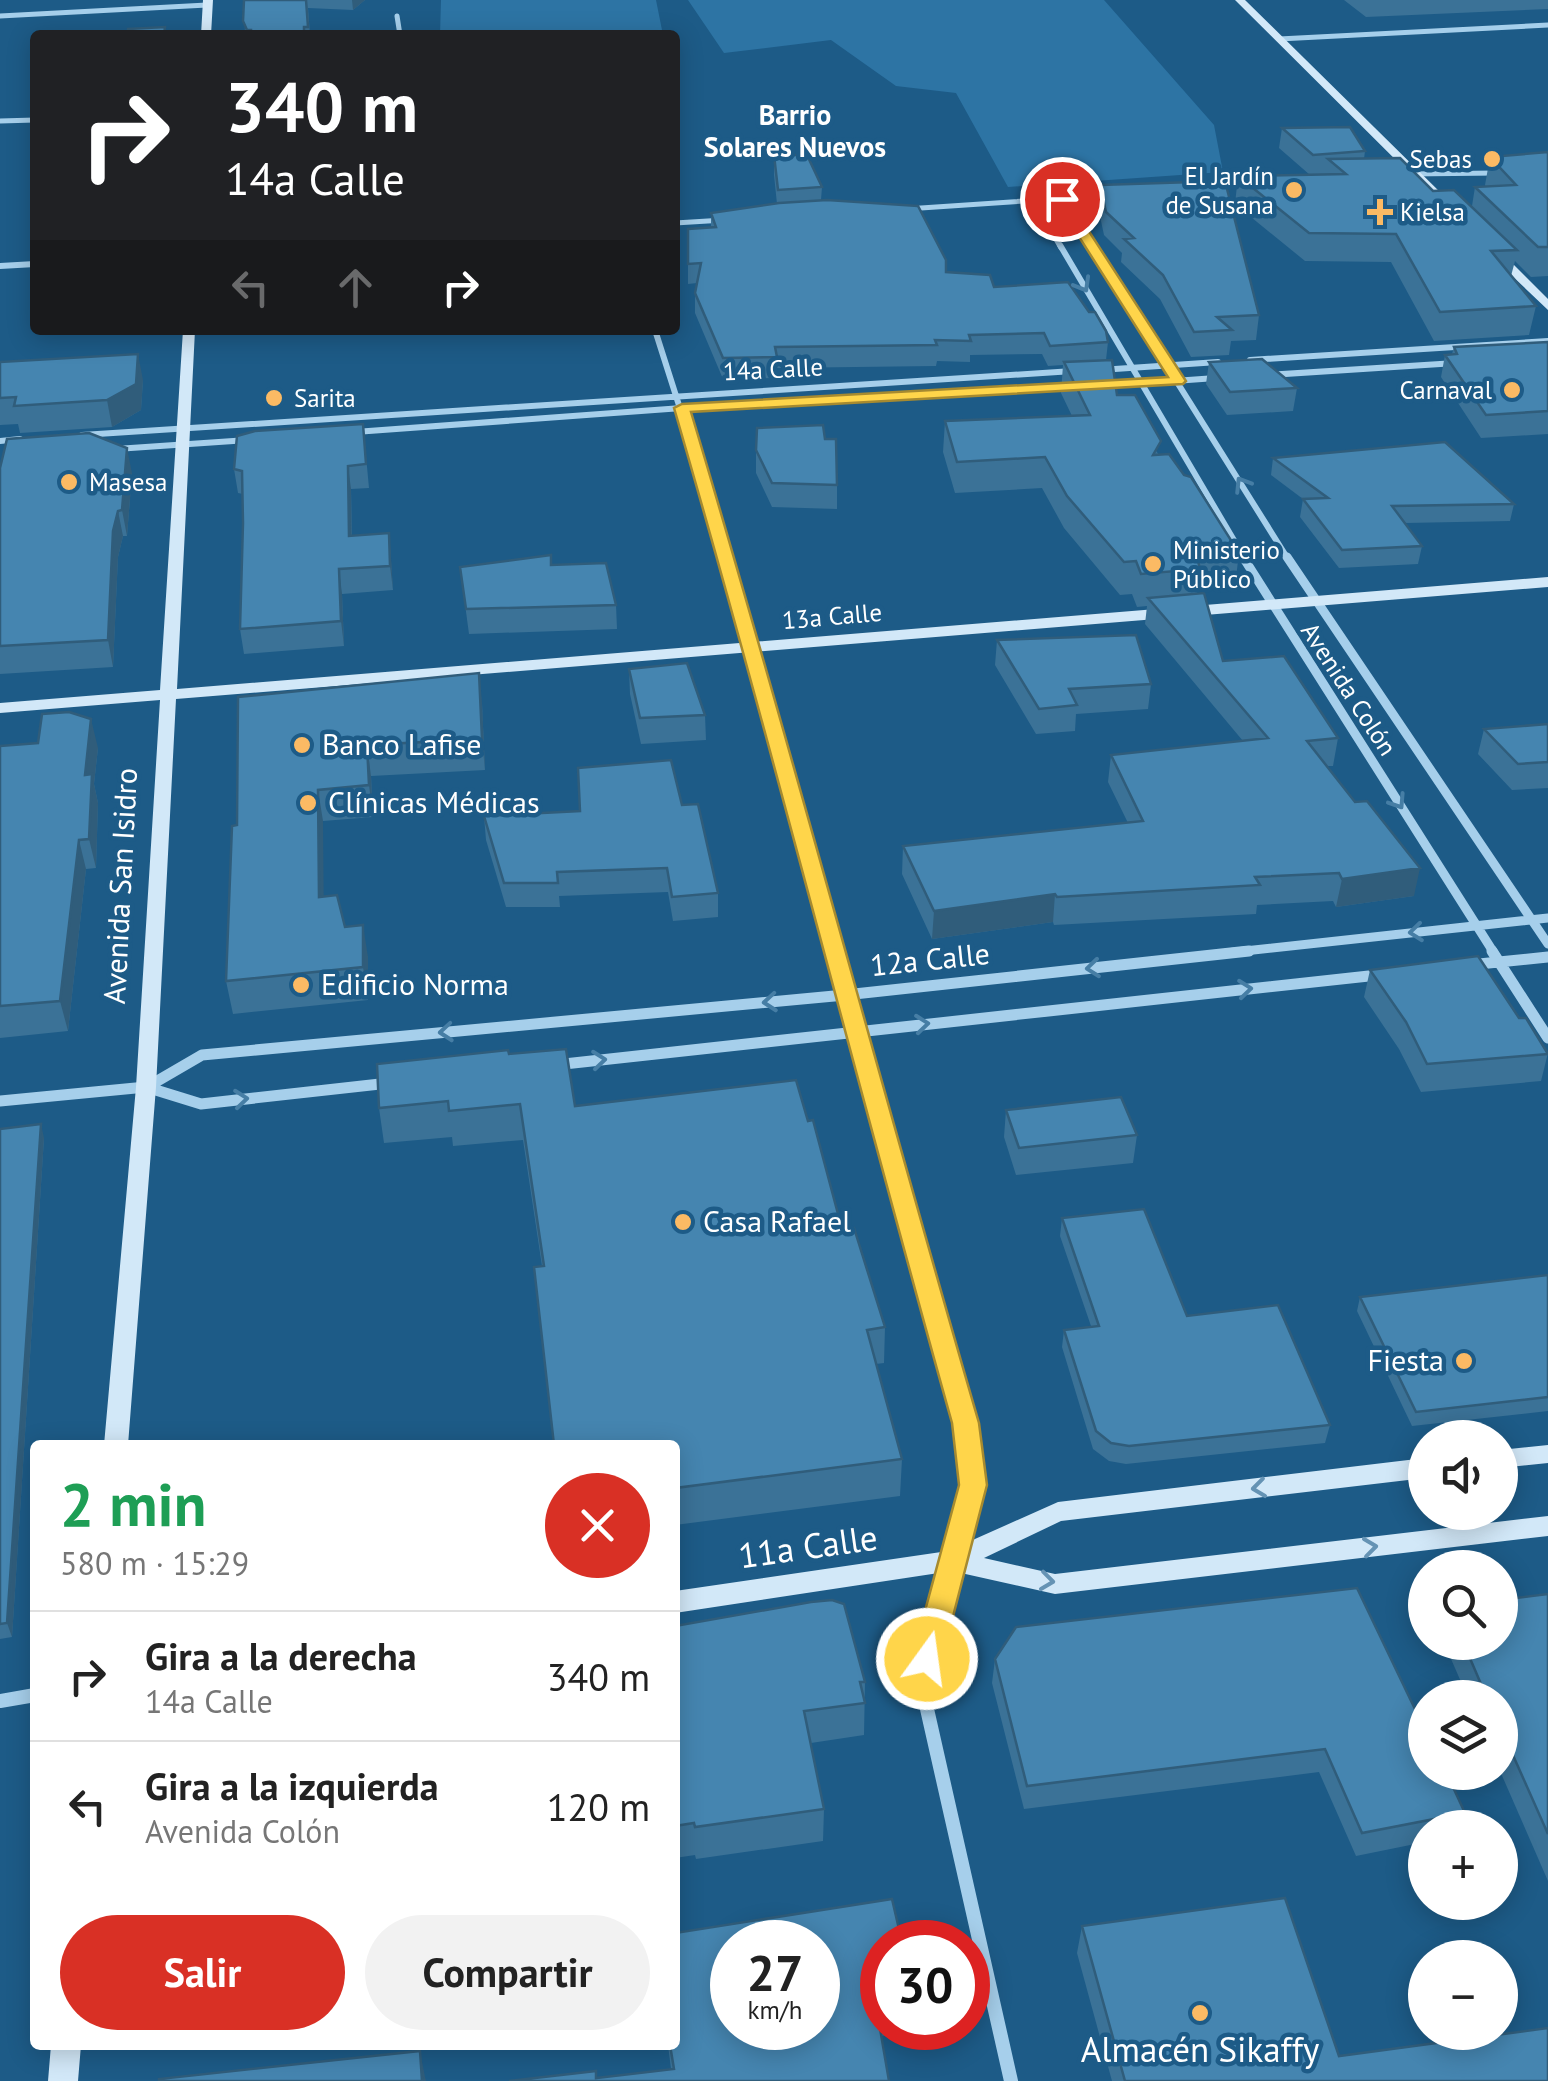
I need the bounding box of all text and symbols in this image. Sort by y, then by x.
text: 340 m [225,61,418,151]
icon: right [60,70,190,200]
district label: Barrio Solares Nuevos [704,96,886,165]
place label: Sebas [1410,143,1472,175]
marker: Sebas [1481,148,1503,170]
text: 14a Calle [225,149,405,207]
pin [1020,157,1105,242]
place label: El Jardín de Susana [1165,160,1274,221]
icon: arrive [1035,172,1090,227]
marker: El Jardín de Susana [1283,179,1305,201]
place label: Kielsa [1400,196,1465,228]
marker: Kielsa [1369,201,1391,223]
icon: left [223,260,278,315]
icon: ahead [328,260,383,315]
icon: right [433,260,488,315]
one-way arrow [1071,275,1090,293]
street label: 14a Calle [722,350,824,388]
place label: Carnaval [1399,374,1493,406]
marker: Carnaval [1501,379,1523,401]
place label: Sarita [294,382,356,414]
marker: Sarita [263,387,285,409]
place label: Masesa [89,466,167,498]
marker: Masesa [58,471,80,493]
one-way arrow [1236,477,1255,495]
place label: Ministerio Público [1173,534,1280,595]
marker: Ministerio Público [1142,553,1164,575]
street label: 13a Calle [781,596,883,636]
street label: Avenida Colón [1294,616,1404,762]
place label: Banco Lafise [322,724,482,763]
marker: Banco Lafise [291,734,313,756]
street label: Avenida San Isidro [94,767,145,1005]
place label: Clínicas Médicas [328,782,540,821]
one-way arrow [1386,791,1405,809]
marker: Clínicas Médicas [297,792,319,814]
one-way arrow [1408,921,1424,942]
street label: 12a Calle [868,933,991,984]
one-way arrow [1085,956,1101,978]
place label: Edificio Norma [321,964,509,1003]
marker: Edificio Norma [290,974,312,996]
one-way arrow [1238,979,1254,1000]
one-way arrow [762,990,778,1012]
one-way arrow [914,1014,930,1036]
one-way arrow [438,1021,454,1043]
one-way arrow [591,1050,607,1071]
one-way arrow [234,1089,250,1110]
place label: Casa Rafael [703,1201,851,1240]
marker: Casa Rafael [672,1211,694,1233]
place label: Fiesta [1368,1340,1444,1379]
marker: Fiesta [1453,1350,1475,1372]
map controls [1408,1420,1518,2050]
button: sound [1408,1420,1518,1530]
text: 2 min [60,1465,206,1543]
button: close [545,1473,650,1578]
one-way arrow [1250,1477,1266,1498]
street label: 11a Calle [735,1514,880,1579]
one-way arrow [1362,1537,1378,1558]
text: 580 m · 15:29 [60,1542,249,1584]
button: search [1408,1550,1518,1660]
one-way arrow [1039,1569,1055,1590]
position arrow [875,1607,979,1711]
text: Gira a la derecha [145,1631,417,1680]
icon: right [60,1649,115,1704]
text: 340 m [547,1652,650,1701]
text: 14a Calle [145,1680,273,1722]
button: layers [1408,1680,1518,1790]
text: Gira a la izquierda [145,1761,439,1810]
icon: left [60,1779,115,1834]
text: 120 m [547,1782,650,1831]
text: Avenida Colón [145,1810,340,1852]
button: + [1408,1810,1518,1920]
button: Salir [60,1915,345,2030]
button: Compartir [365,1915,650,2030]
speed limit sign: 30 [860,1920,990,2050]
text: 27 [747,1940,803,2005]
button: − [1408,1940,1518,2050]
text: km/h [748,1994,802,2026]
marker: Almacén Sikaffy [1189,2002,1211,2024]
place label: Almacén Sikaffy [1081,2026,1319,2072]

